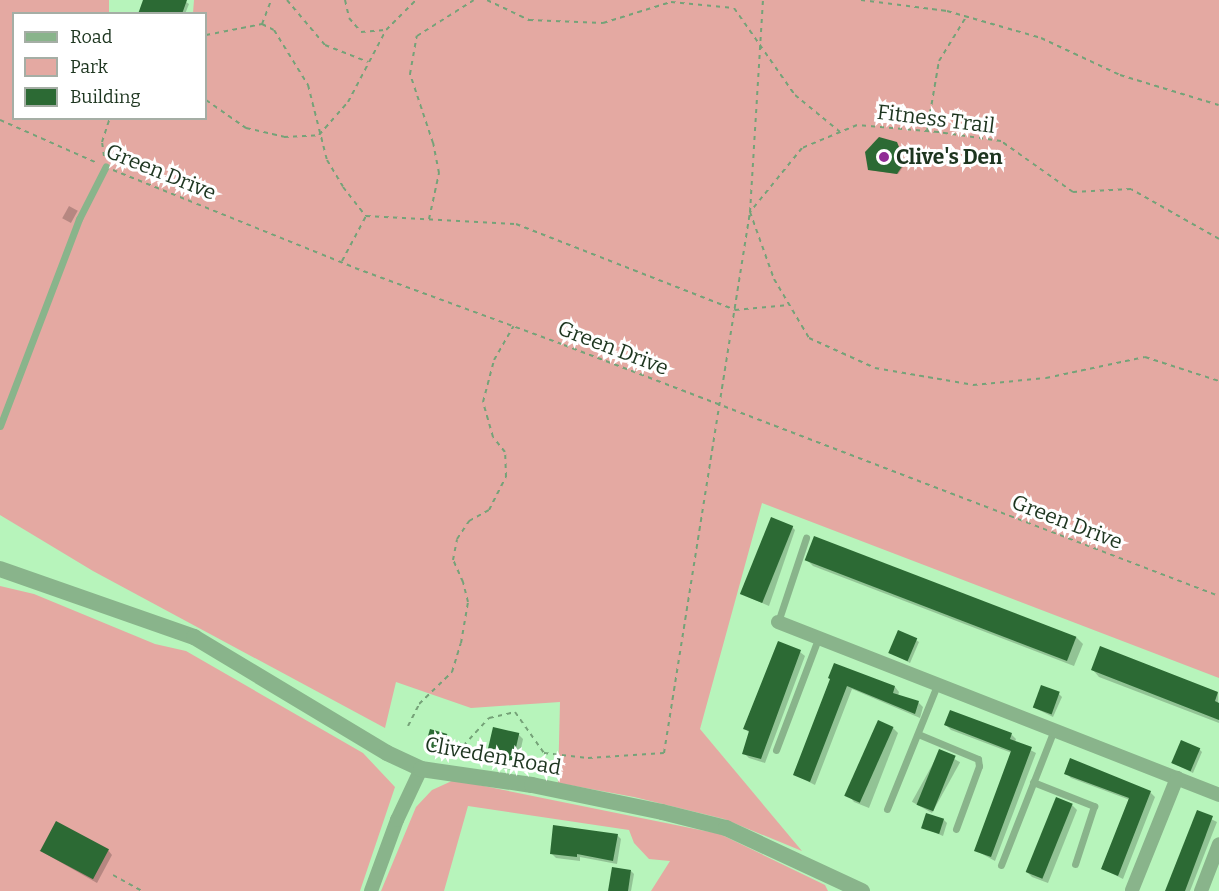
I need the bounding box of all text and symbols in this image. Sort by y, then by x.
legend [12,12,207,120]
text: Road [70,26,112,48]
text: Park [70,56,108,78]
text: Building [70,86,141,108]
street label: Fitness Trail [876,99,996,139]
street label: Green Drive [102,138,220,206]
place label: Clive's Den [896,144,1003,170]
marker: Clive's Den [877,150,891,164]
street label: Green Drive [554,315,672,381]
street label: Green Drive [1008,489,1126,555]
street label: Cliveden Road [423,732,563,780]

